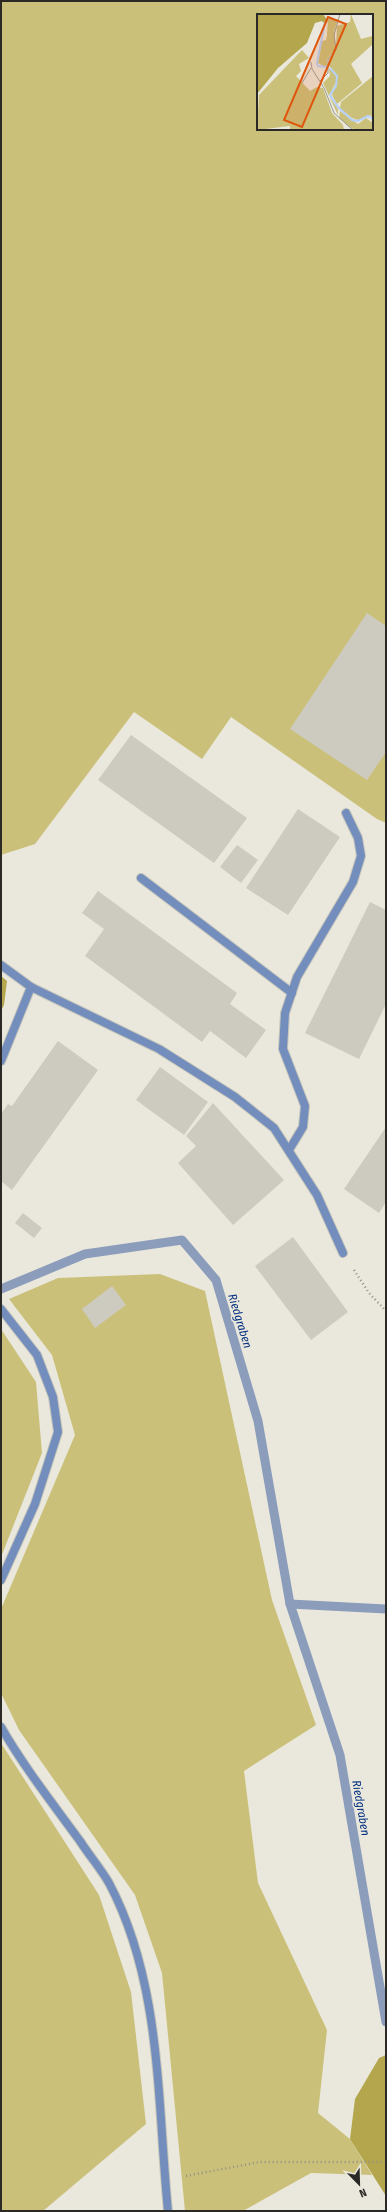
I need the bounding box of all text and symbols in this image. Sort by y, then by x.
inset map [257,14,373,130]
water label: Riedgraben [225,1292,255,1350]
water label: Riedgraben [349,1779,373,1837]
north arrow [339,2164,379,2204]
text: N [357,2185,368,2200]

